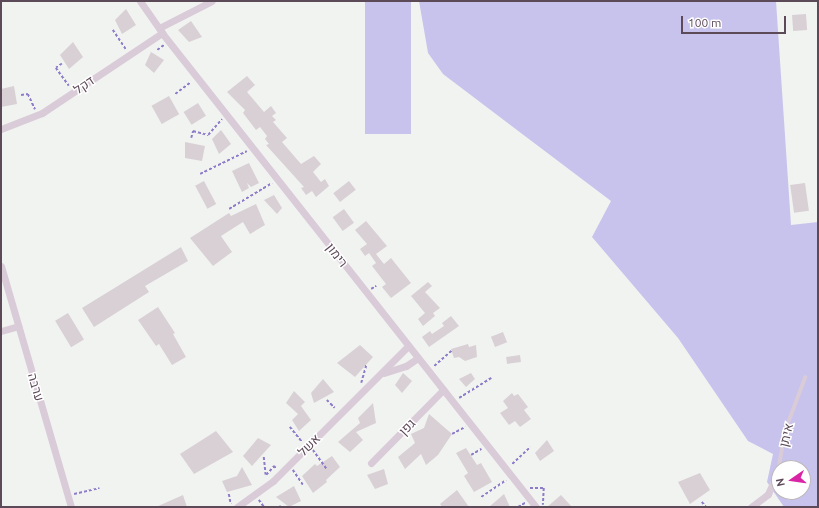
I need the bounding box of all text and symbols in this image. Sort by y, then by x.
scale bar [683,8,788,34]
text: 100 m [688,16,721,29]
street label: דקל [71,73,97,97]
street label: רימון [323,240,351,270]
street label: ערבה [25,371,47,403]
street label: גפן [396,415,418,439]
street label: איתן [776,421,796,449]
street label: אשל [295,431,323,459]
north arrow [771,460,811,500]
text: N [774,477,787,488]

